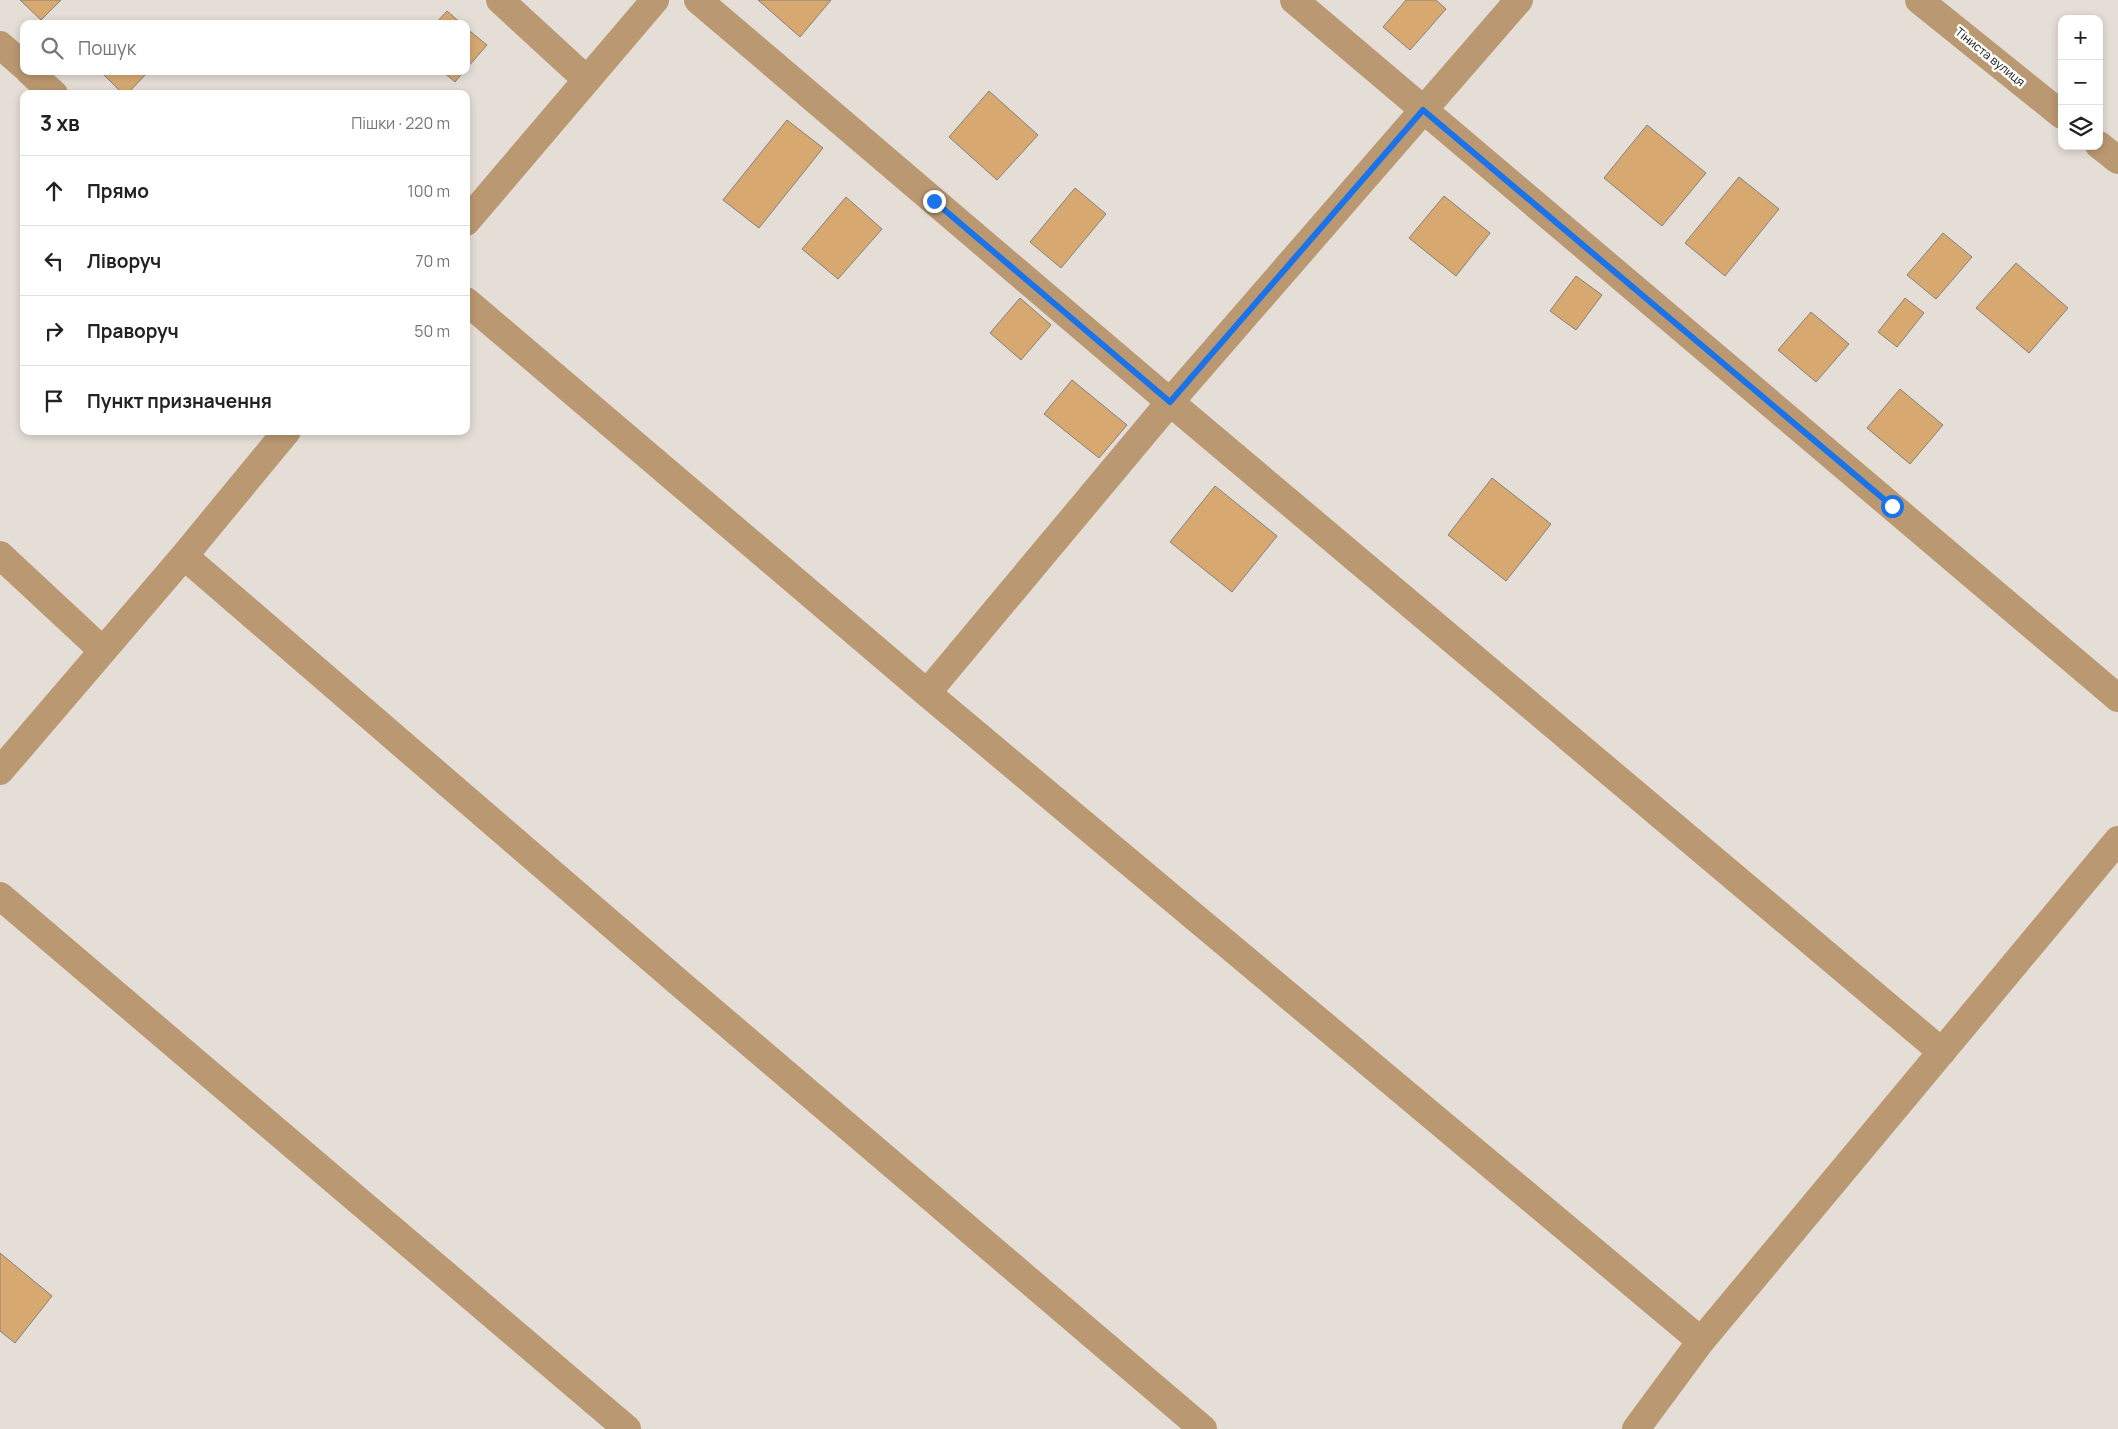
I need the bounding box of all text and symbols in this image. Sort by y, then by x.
map controls [2058,15,2103,150]
button: + [2058,15,2103,60]
search box [20,20,470,75]
street label: Тіниста вулиця [1952,23,2029,90]
icon: search [38,34,66,62]
text: Пошук [78,35,136,61]
button: − [2058,60,2103,105]
button: layers [2058,105,2103,150]
text: 3 хв [40,109,80,137]
text: Пішки · 220 m [351,112,450,134]
icon: ahead [40,177,68,205]
text: Прямо [87,178,149,204]
text: 100 m [407,180,450,202]
route end [923,190,946,213]
icon: left [40,247,68,275]
text: Ліворуч [87,248,161,274]
text: 70 m [415,250,450,272]
icon: right [40,317,68,345]
text: Праворуч [87,318,179,344]
text: 50 m [414,320,450,342]
icon: arrive [40,387,68,415]
text: Пункт призначення [87,388,272,414]
route start [1881,495,1904,518]

